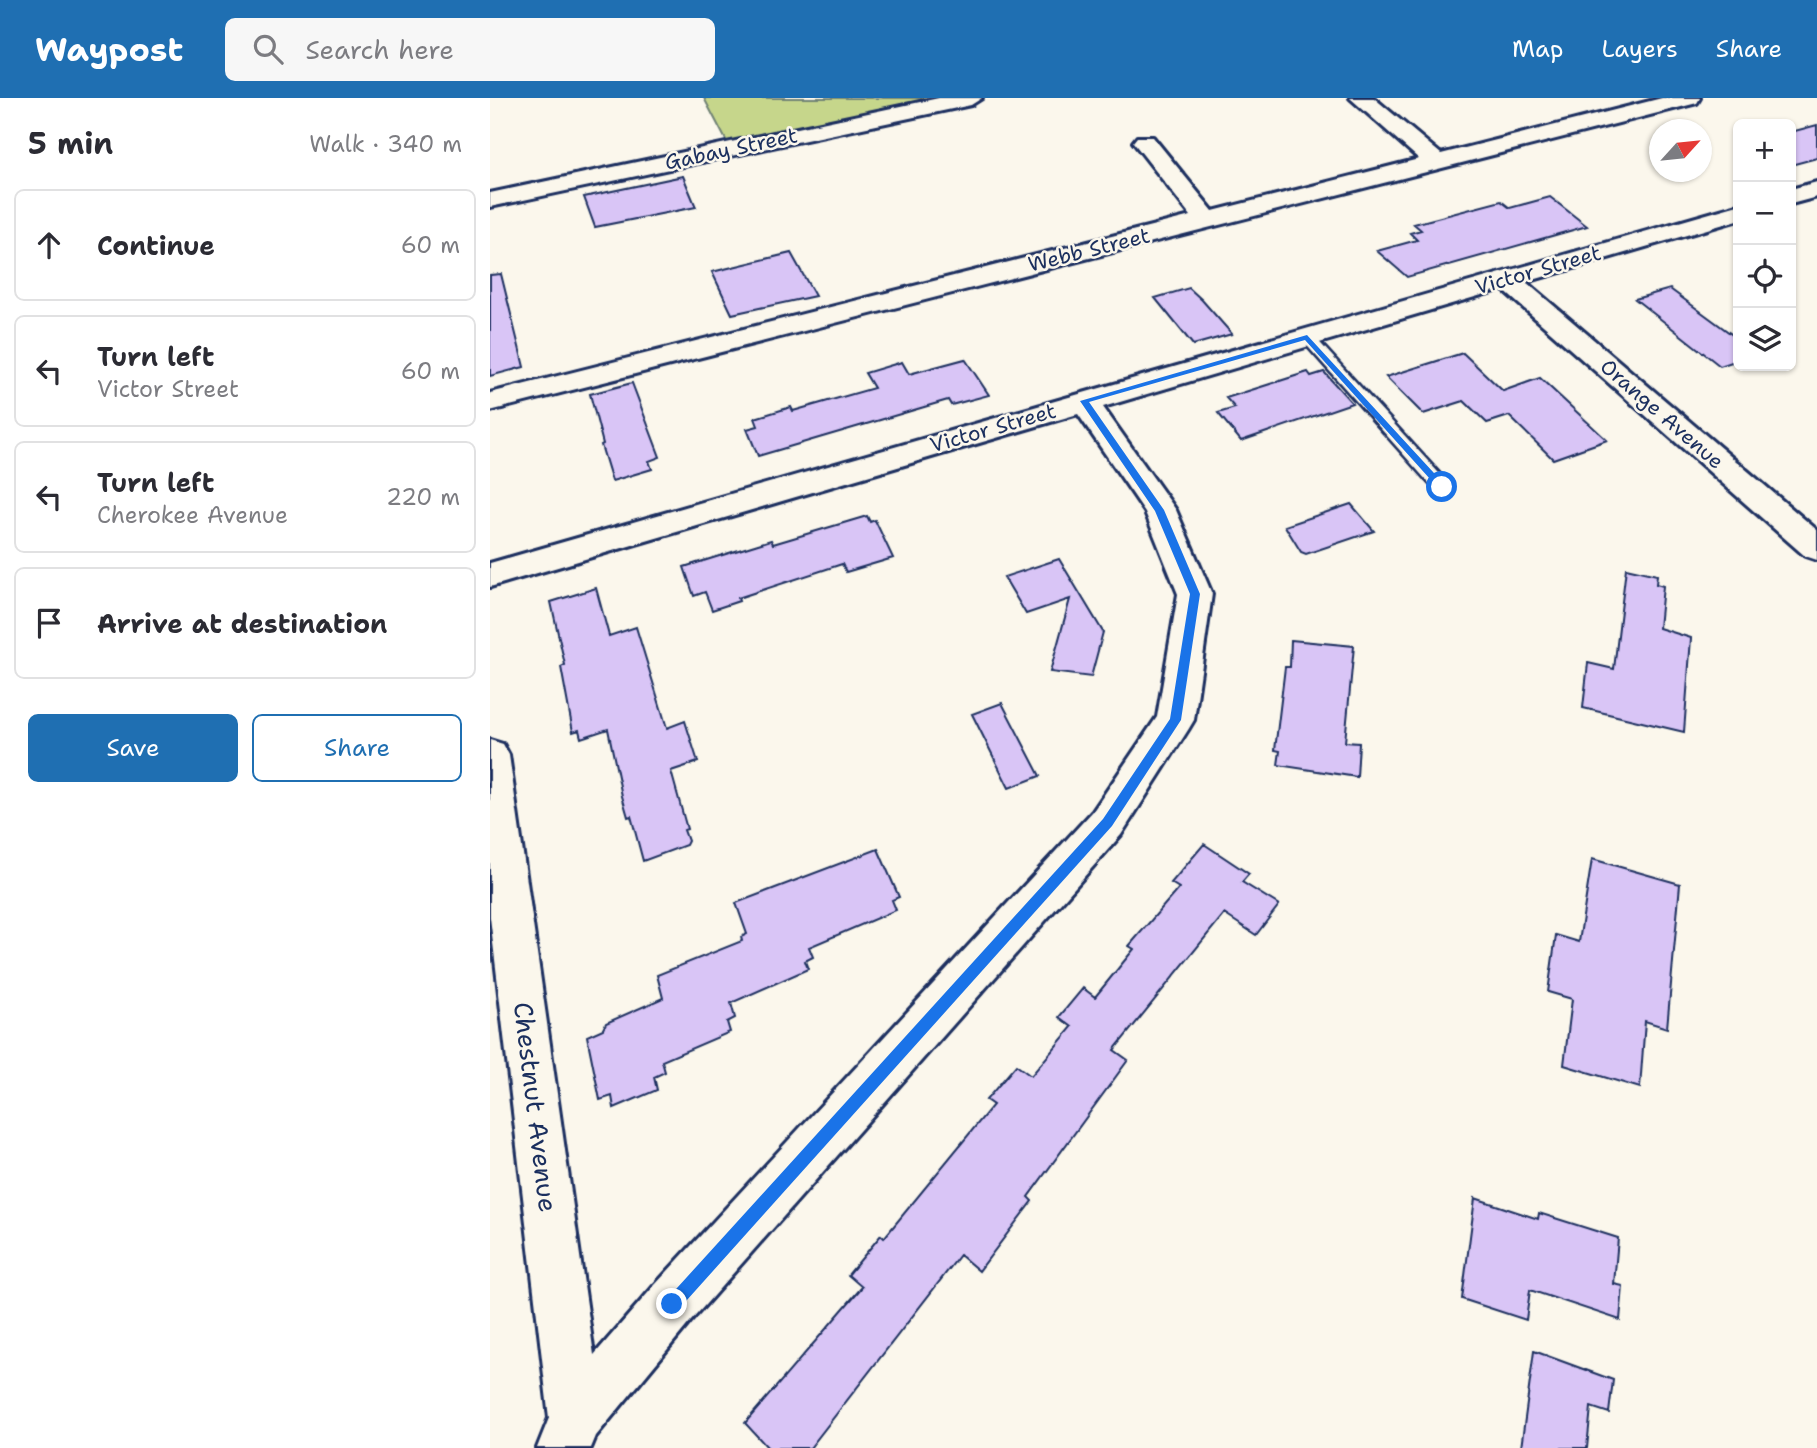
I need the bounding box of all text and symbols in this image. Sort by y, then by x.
search box [225,18,715,81]
text: Waypost [35,27,183,72]
icon: search [249,30,287,68]
text: Search here [305,32,454,67]
text: Map [1512,33,1563,65]
text: Layers [1601,33,1678,65]
text: Share [1716,33,1782,65]
north arrow [1649,119,1712,182]
map controls [1733,119,1796,371]
button: + [1733,119,1796,182]
street label: Gabay Street [662,121,800,177]
text: 5 min [28,123,113,164]
text: Walk · 340 m [309,129,462,159]
button: − [1733,182,1796,245]
street label: Webb Street [1025,221,1153,279]
icon: ahead [30,226,68,264]
text: Continue [97,228,215,263]
text: 60 m [401,230,460,260]
street label: Victor Street [1472,239,1604,301]
button: locate [1733,245,1796,308]
button: layers [1733,308,1796,371]
text: Turn left [97,339,214,374]
icon: left [30,352,68,390]
street label: Orange Avenue [1594,353,1730,475]
text: 60 m [401,356,460,386]
text: Victor Street [97,374,239,404]
street label: Victor Street [927,397,1059,459]
text: Turn left [97,465,214,500]
route start [1426,471,1457,502]
icon: left [30,478,68,516]
text: 220 m [386,482,460,512]
text: Cherokee Avenue [97,500,288,530]
icon: arrive [30,604,68,642]
text: Arrive at destination [97,606,387,641]
button: Save [28,714,238,782]
button: Share [252,714,462,782]
street label: Chestnut Avenue [506,1000,566,1214]
route end [656,1288,687,1319]

